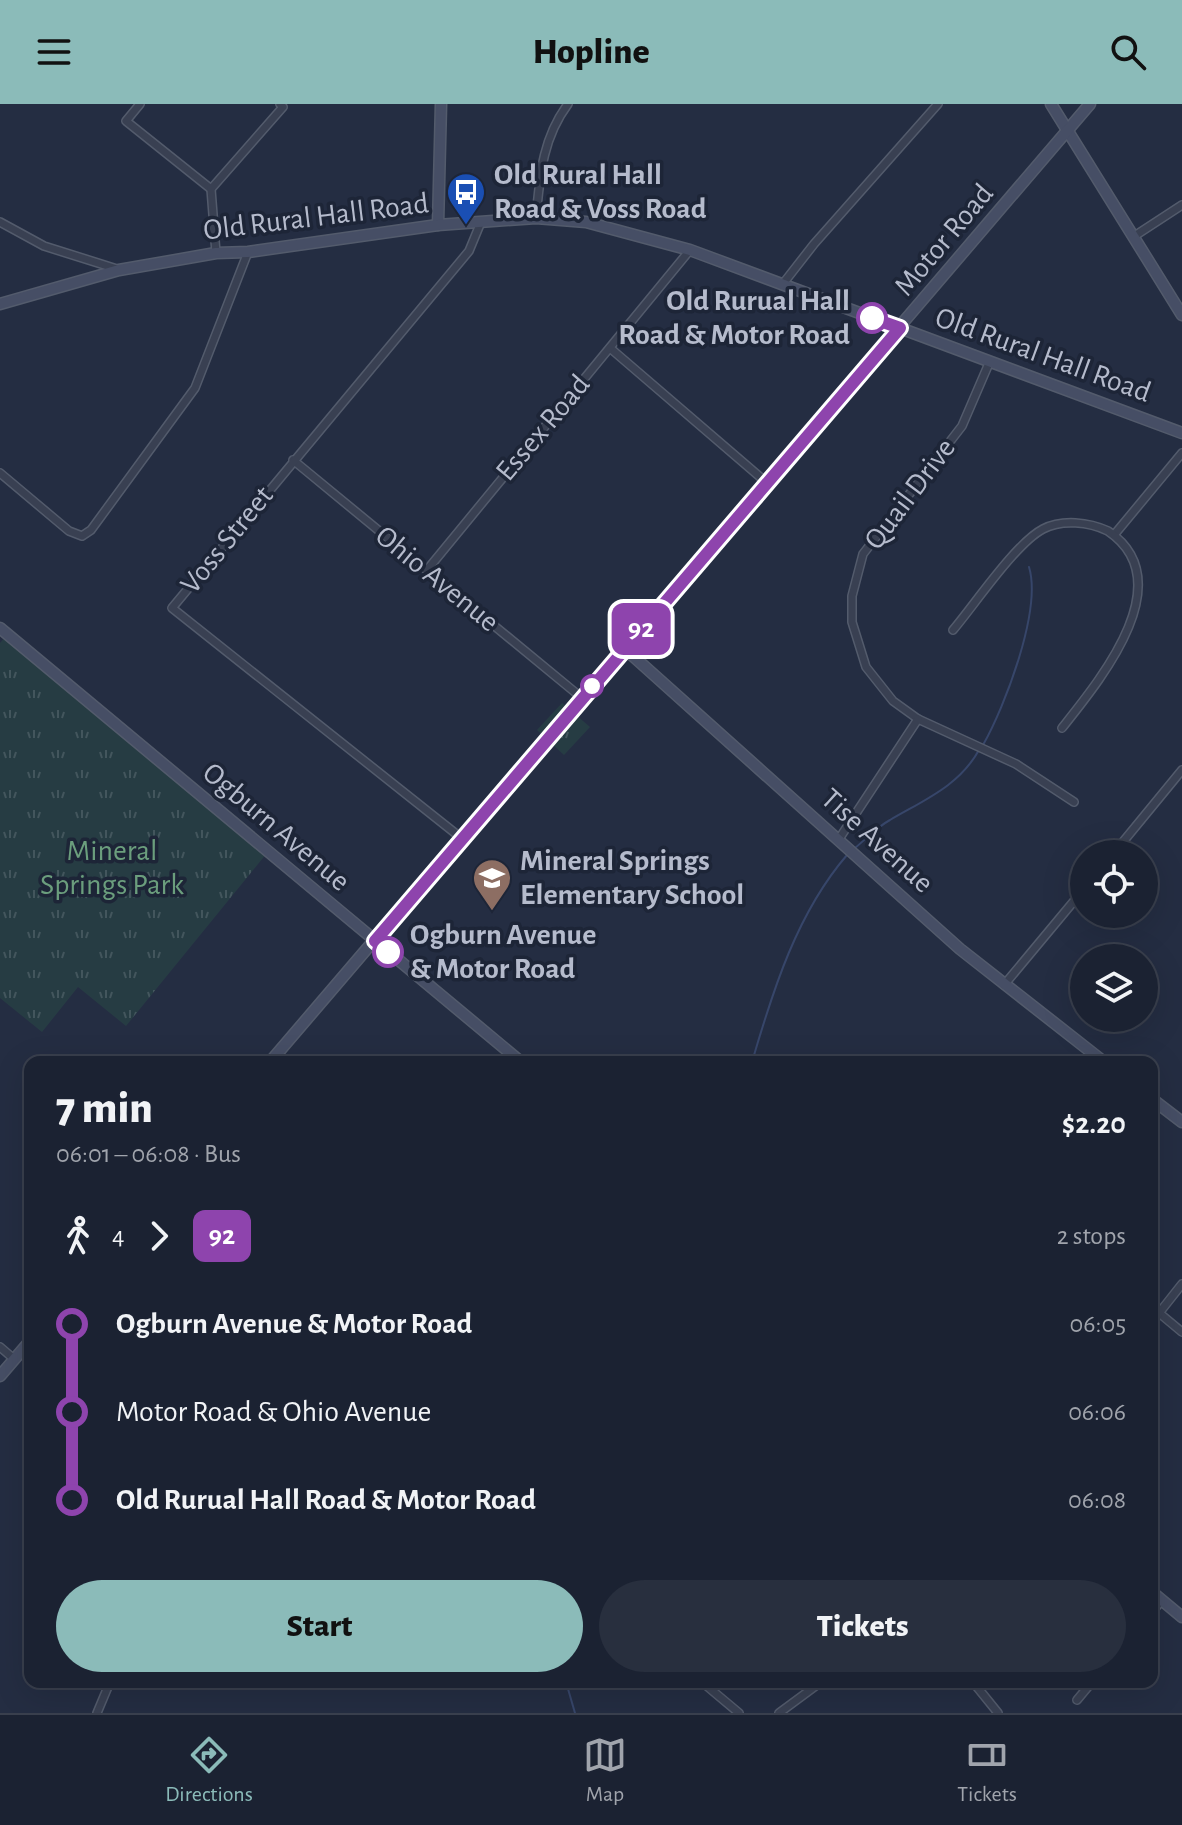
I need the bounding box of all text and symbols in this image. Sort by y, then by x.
icon: menu [32,30,76,74]
icon: search [1106,30,1150,74]
text: Hopline [532,34,650,70]
place label: Old Rural Hall Road & Voss Road [494,160,707,224]
bus stop icon: Old Rural Hall Road & Voss Road [445,171,487,226]
street label: Motor Road [889,178,999,302]
street label: Old Rural Hall Road [202,188,430,246]
place label: Old Rurual Hall Road & Motor Road [618,286,850,350]
street label: Old Rural Hall Road [931,302,1155,408]
marker: Old Rurual Hall Road & Motor Road [857,303,887,333]
street label: Essex Road [490,369,596,487]
street label: Quail Drive [859,433,961,555]
street label: Voss Street [175,480,279,599]
street label: Ohio Avenue [370,520,504,638]
line badge: 92 [605,603,677,655]
text: 92 [628,615,654,643]
unlabelled marker [581,675,603,697]
street label: Ogburn Avenue [197,757,355,897]
street label: Tise Avenue [815,783,939,899]
park label: Mineral Springs Park [40,836,184,900]
map controls [1070,840,1158,1032]
button: locate [1070,840,1158,928]
place label: Mineral Springs Elementary School [520,846,744,910]
school or university icon: Mineral Springs Elementary School [471,857,513,912]
place label: Ogburn Avenue & Motor Road [410,920,596,984]
marker: Ogburn Avenue & Motor Road [373,937,403,967]
button: layers [1070,944,1158,1032]
text: 7 min [56,1087,153,1131]
text: $2.20 [1062,1109,1126,1139]
text: 06:01 – 06:08 · Bus [56,1141,241,1167]
icon: walk [56,1214,100,1258]
icon: forward [137,1214,181,1258]
text: 92 [209,1222,235,1250]
text: 4 [112,1223,125,1249]
text: 2 stops [1057,1223,1126,1249]
text: Ogburn Avenue & Motor Road [116,1309,472,1339]
text: 06:05 [1070,1311,1126,1337]
text: Motor Road & Ohio Avenue [116,1397,431,1427]
text: 06:06 [1068,1399,1126,1425]
text: Old Rurual Hall Road & Motor Road [116,1485,536,1515]
text: 06:08 [1068,1487,1126,1513]
button: Start [56,1580,583,1672]
button: Tickets [599,1580,1126,1672]
tab: Directions [165,1733,253,1807]
tab: Map [583,1733,627,1807]
tab: Tickets [957,1733,1017,1807]

